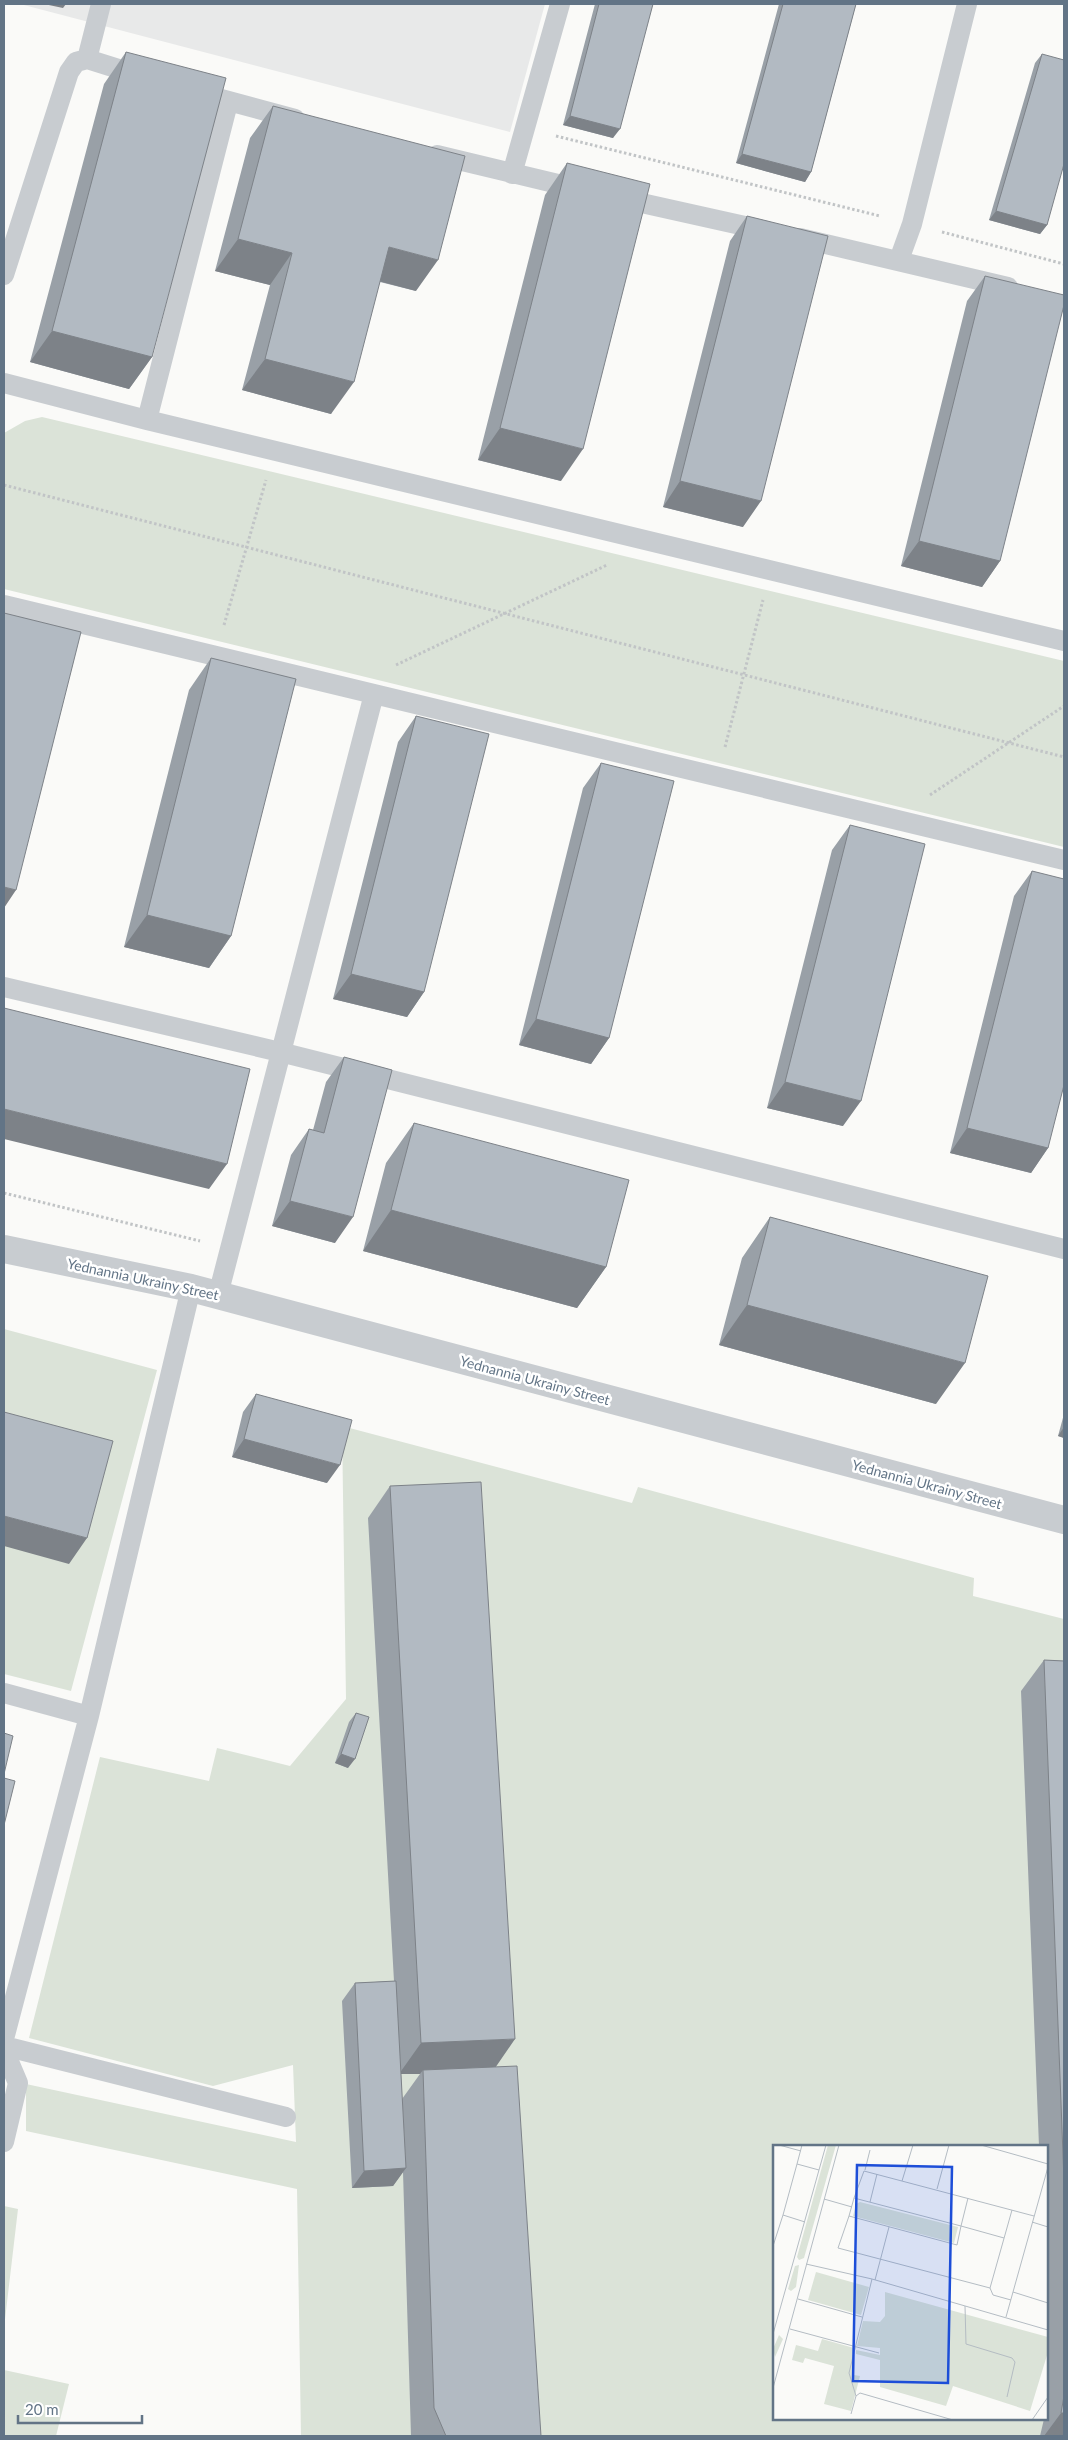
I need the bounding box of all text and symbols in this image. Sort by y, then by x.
street label: Yednannia Ukrainy Street [66,1255,220,1303]
street label: Yednannia Ukrainy Street [458,1352,612,1408]
street label: Yednannia Ukrainy Street [850,1456,1004,1512]
inset map [773,2145,1048,2420]
scale bar [18,2392,141,2424]
text: 20 m [25,2400,59,2418]

